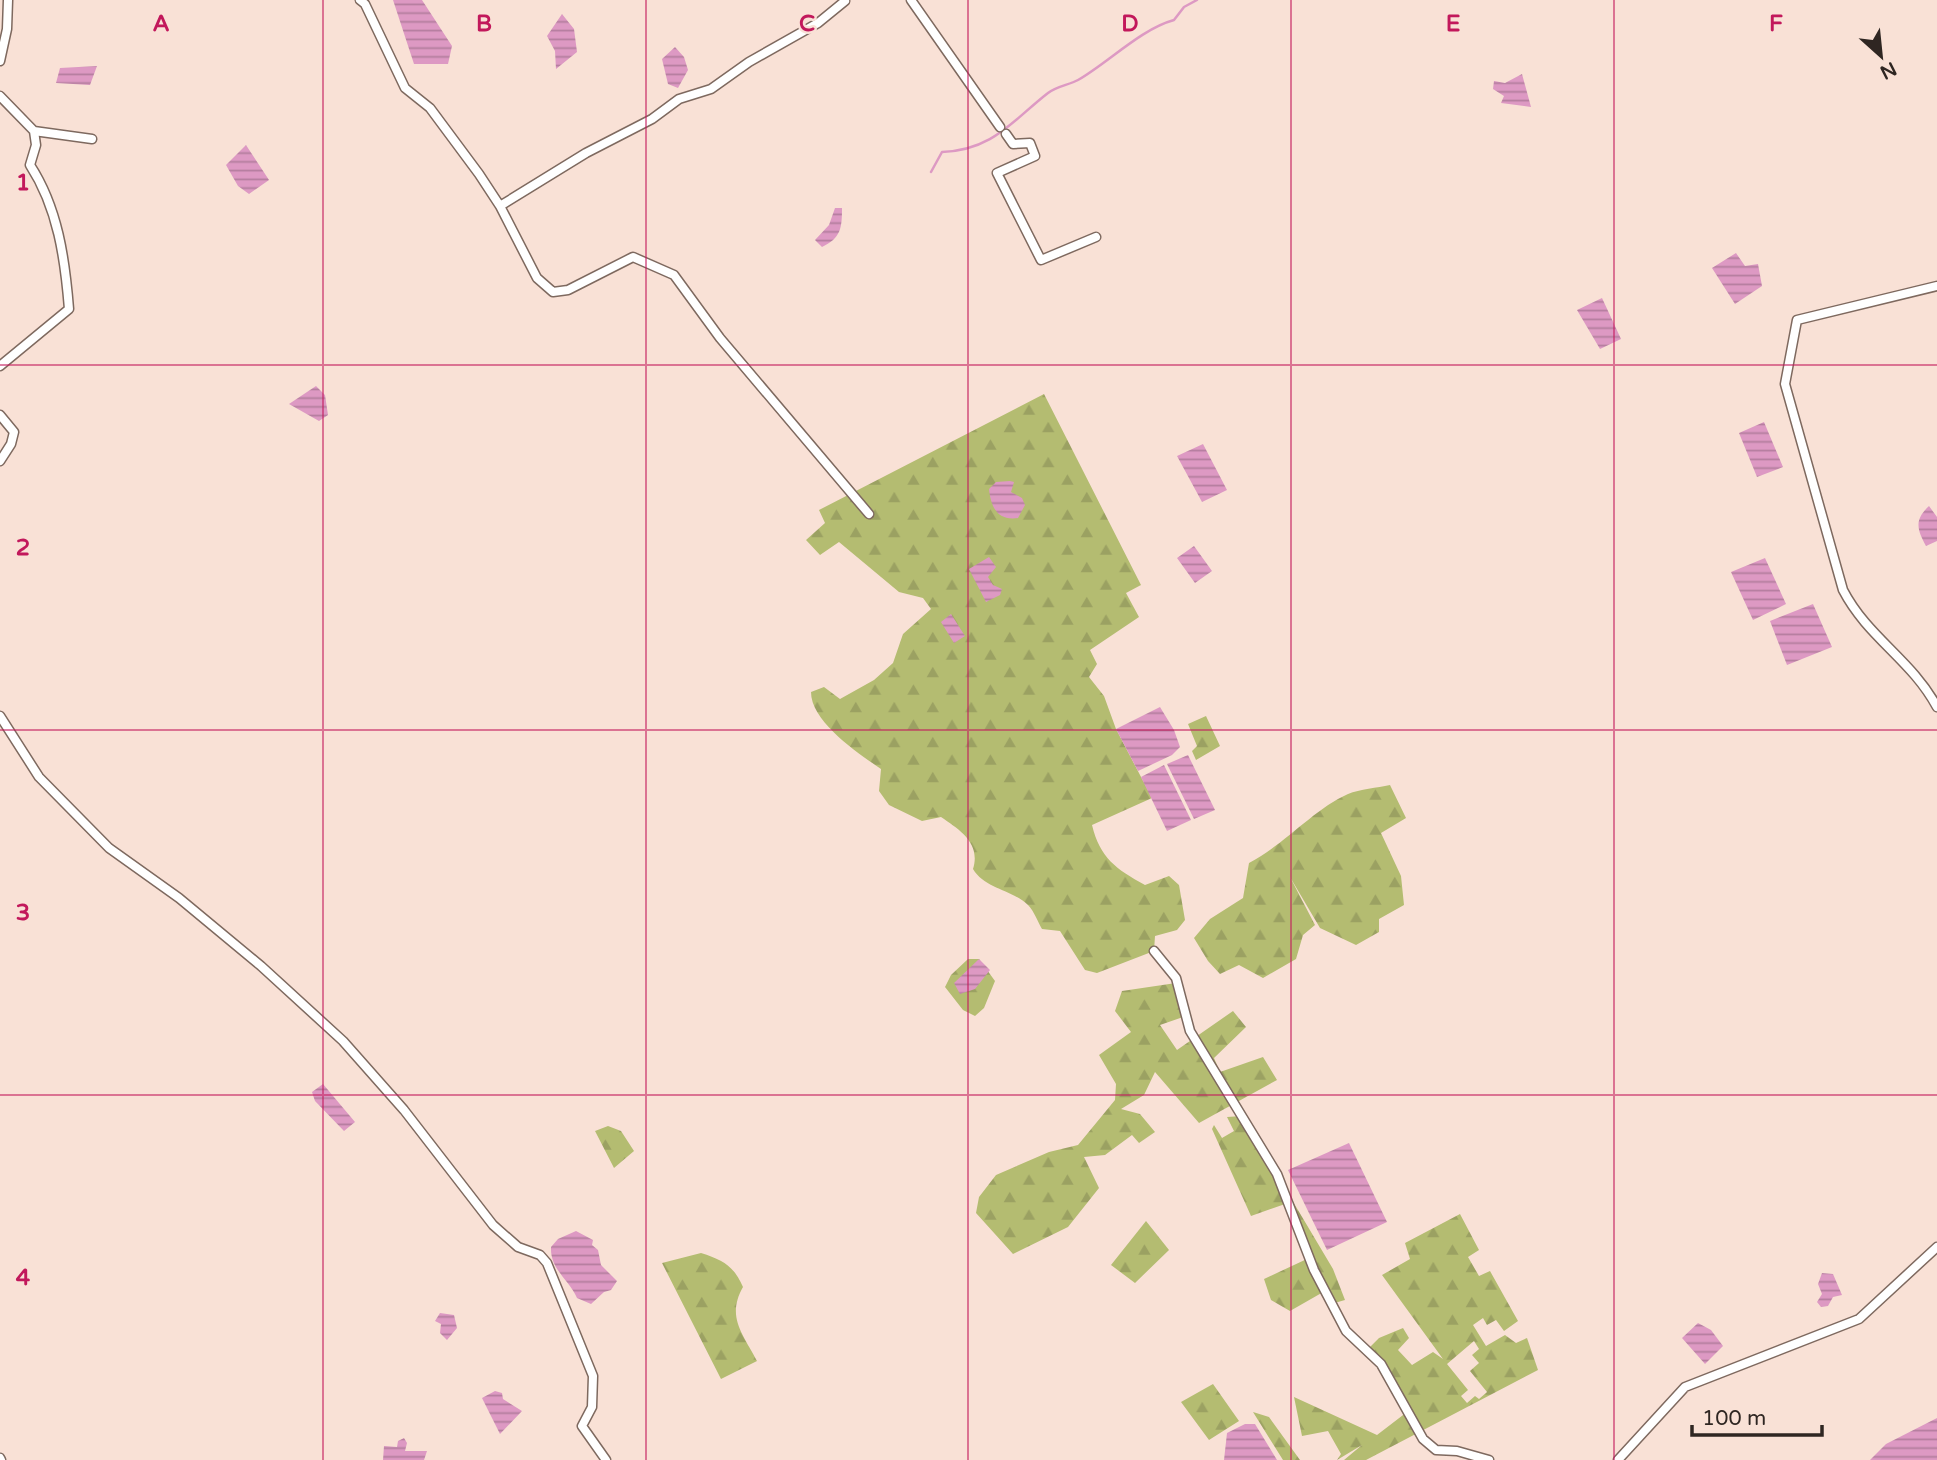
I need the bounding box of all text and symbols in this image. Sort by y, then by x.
text: A [152,10,170,38]
text: B [476,10,492,38]
text: C [799,10,815,38]
text: D [1121,10,1139,38]
text: E [1446,10,1460,38]
text: F [1769,10,1783,38]
north arrow [1846,21,1916,91]
text: N [1876,57,1900,84]
text: 1 [16,169,30,197]
text: 2 [16,534,30,562]
text: 3 [16,899,30,927]
text: 4 [16,1264,31,1292]
scale bar [1692,1394,1822,1438]
text: 100 m [1702,1406,1766,1431]

